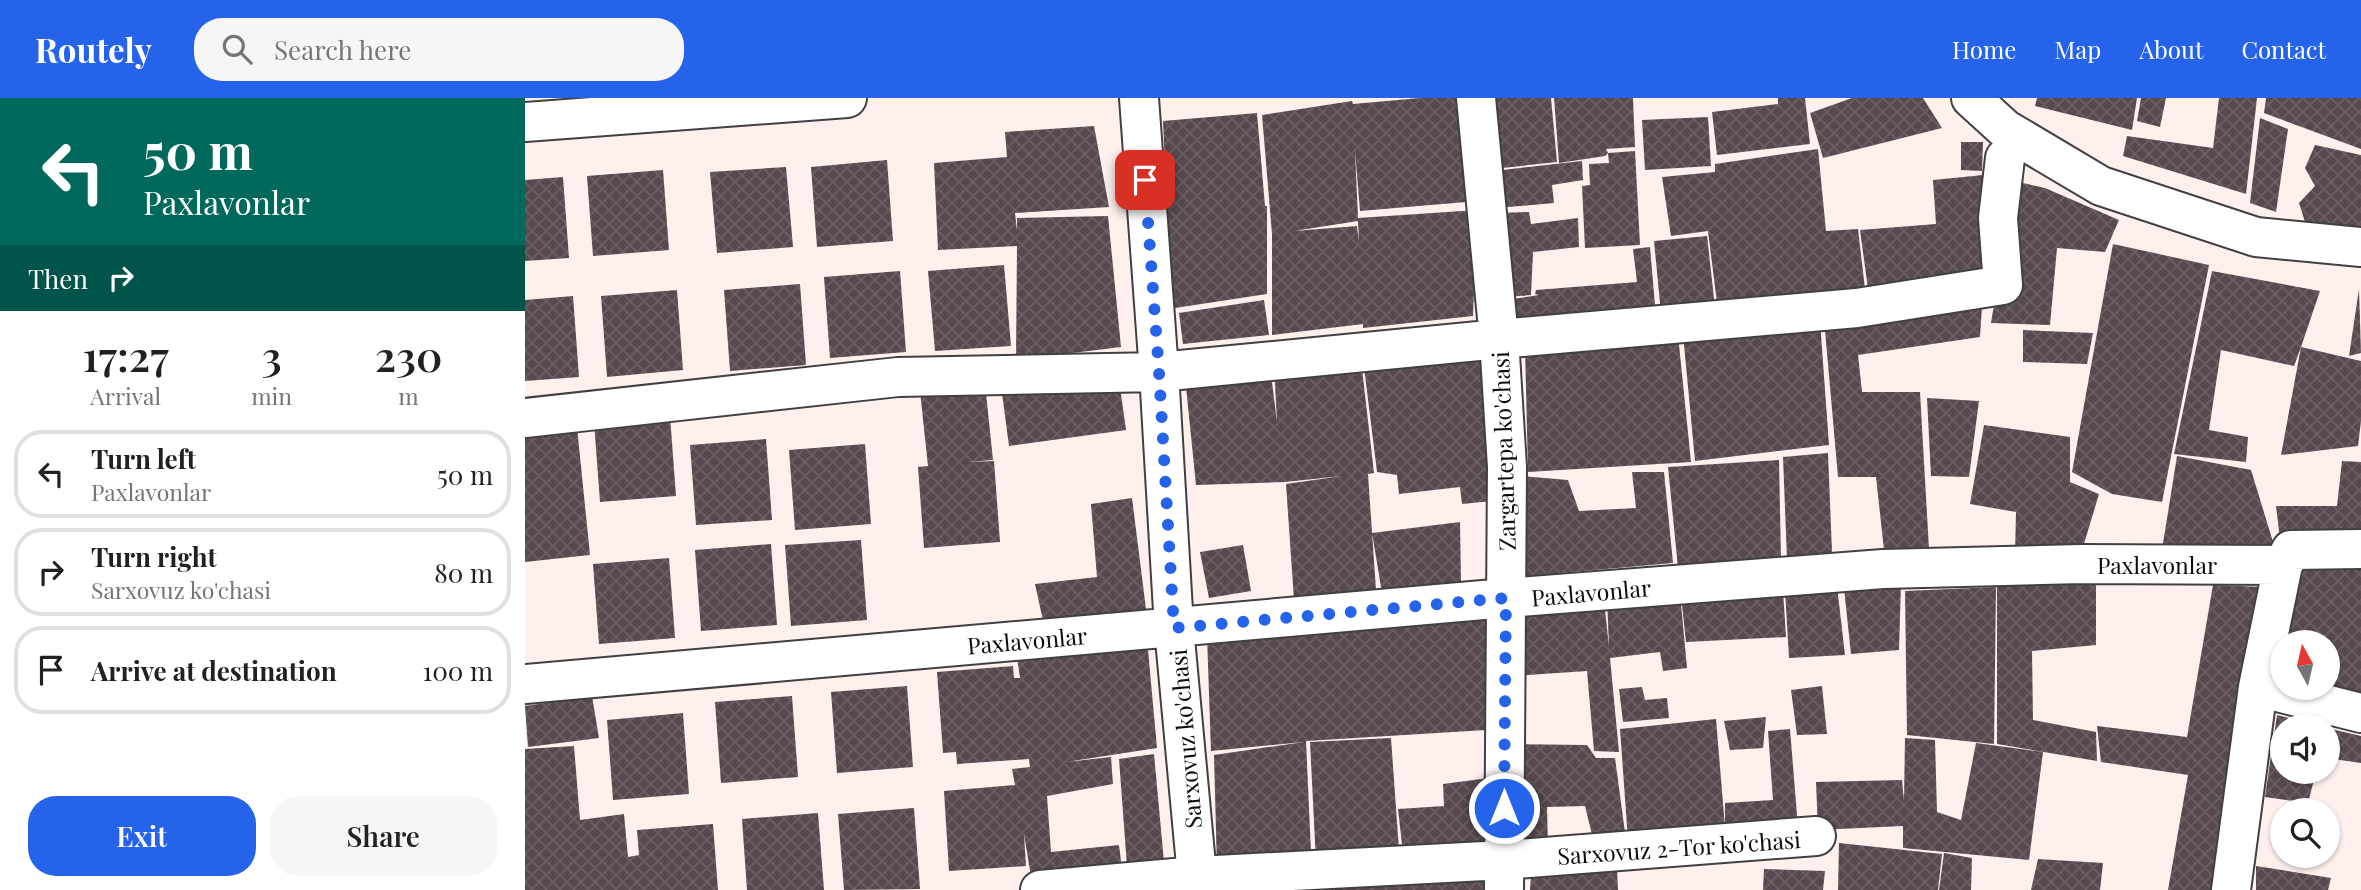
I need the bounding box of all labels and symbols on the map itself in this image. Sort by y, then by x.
pin [1115,150,1175,210]
street label: Zargartepa ko'chasi [1484,350,1522,551]
street label: Paxlavonlar [2097,549,2217,580]
street label: Paxlavonlar [1530,571,1652,613]
street label: Paxlavonlar [966,619,1088,661]
north arrow [2270,630,2340,700]
street label: Sarxovuz ko'chasi [1162,648,1208,830]
position arrow [1467,771,1541,845]
street label: Sarxovuz 2-Tor ko'chasi [1556,823,1802,871]

